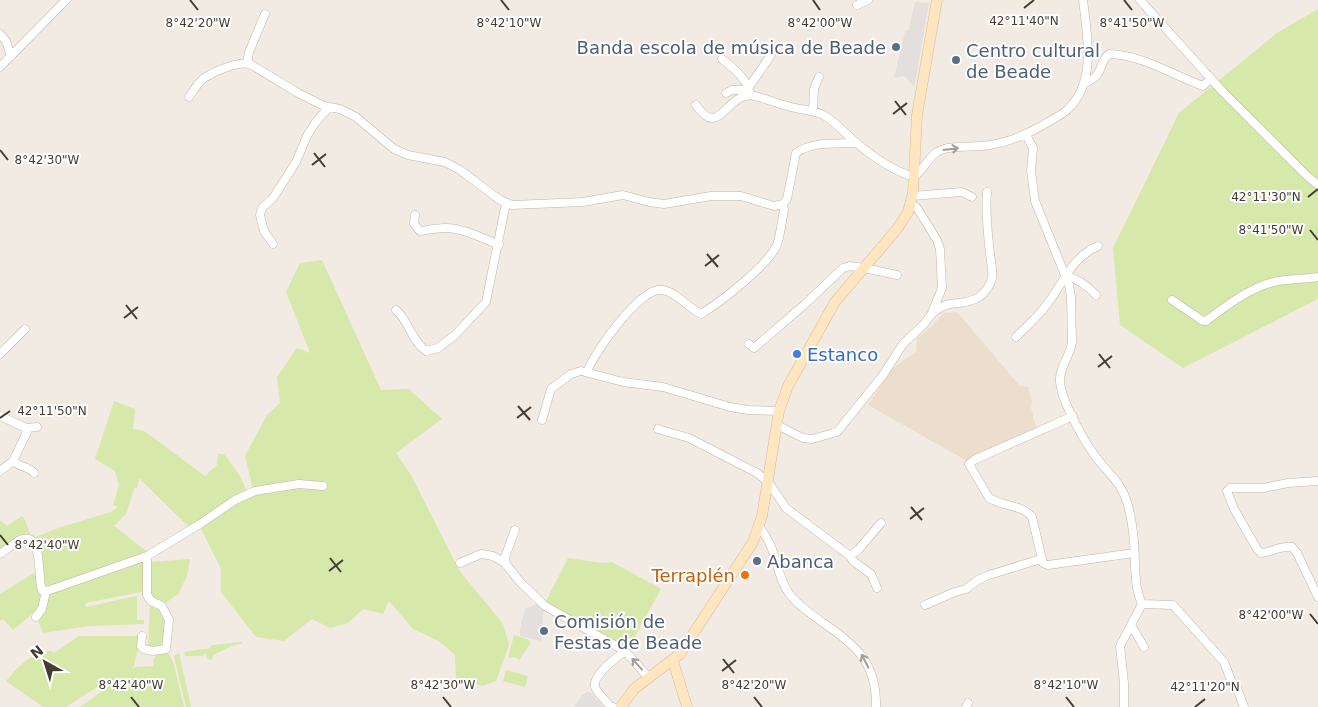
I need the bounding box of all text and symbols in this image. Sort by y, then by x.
text: 42°11'40"N [989,14,1059,28]
text: 8°42'20"W [166,16,231,30]
text: 8°42'10"W [477,16,542,30]
text: 8°42'00"W [788,16,853,30]
text: 8°41'50"W [1100,16,1165,30]
place label: Banda escola de música de Beade [577,37,886,58]
place label: Centro cultural de Beade [966,40,1100,82]
marker: Banda escola de música de Beade [890,41,902,53]
marker: Centro cultural de Beade [950,54,962,66]
one-way arrow [943,144,959,154]
text: 8°42'30"W [15,153,80,167]
text: 42°11'30"N [1231,190,1301,204]
text: 8°41'50"W [1239,223,1304,237]
place label: Estanco [807,344,878,365]
marker: Estanco [791,348,803,360]
text: 42°11'50"N [17,404,87,418]
text: 8°42'40"W [15,538,80,552]
place label: Abanca [767,551,834,572]
marker: Abanca [751,555,763,567]
place label: Terraplén [651,565,735,586]
marker: Terraplén [739,569,751,581]
text: 8°42'00"W [1239,608,1304,622]
place label: Comisión de Festas de Beade [554,611,702,653]
marker: Comisión de Festas de Beade [538,625,550,637]
north arrow [20,637,70,687]
text: N [27,642,46,662]
one-way arrow [860,653,870,668]
one-way arrow [631,658,643,671]
text: 8°42'40"W [99,678,164,692]
text: 8°42'30"W [411,678,476,692]
text: 8°42'20"W [722,678,787,692]
text: 8°42'10"W [1034,678,1099,692]
text: 42°11'20"N [1170,680,1240,694]

